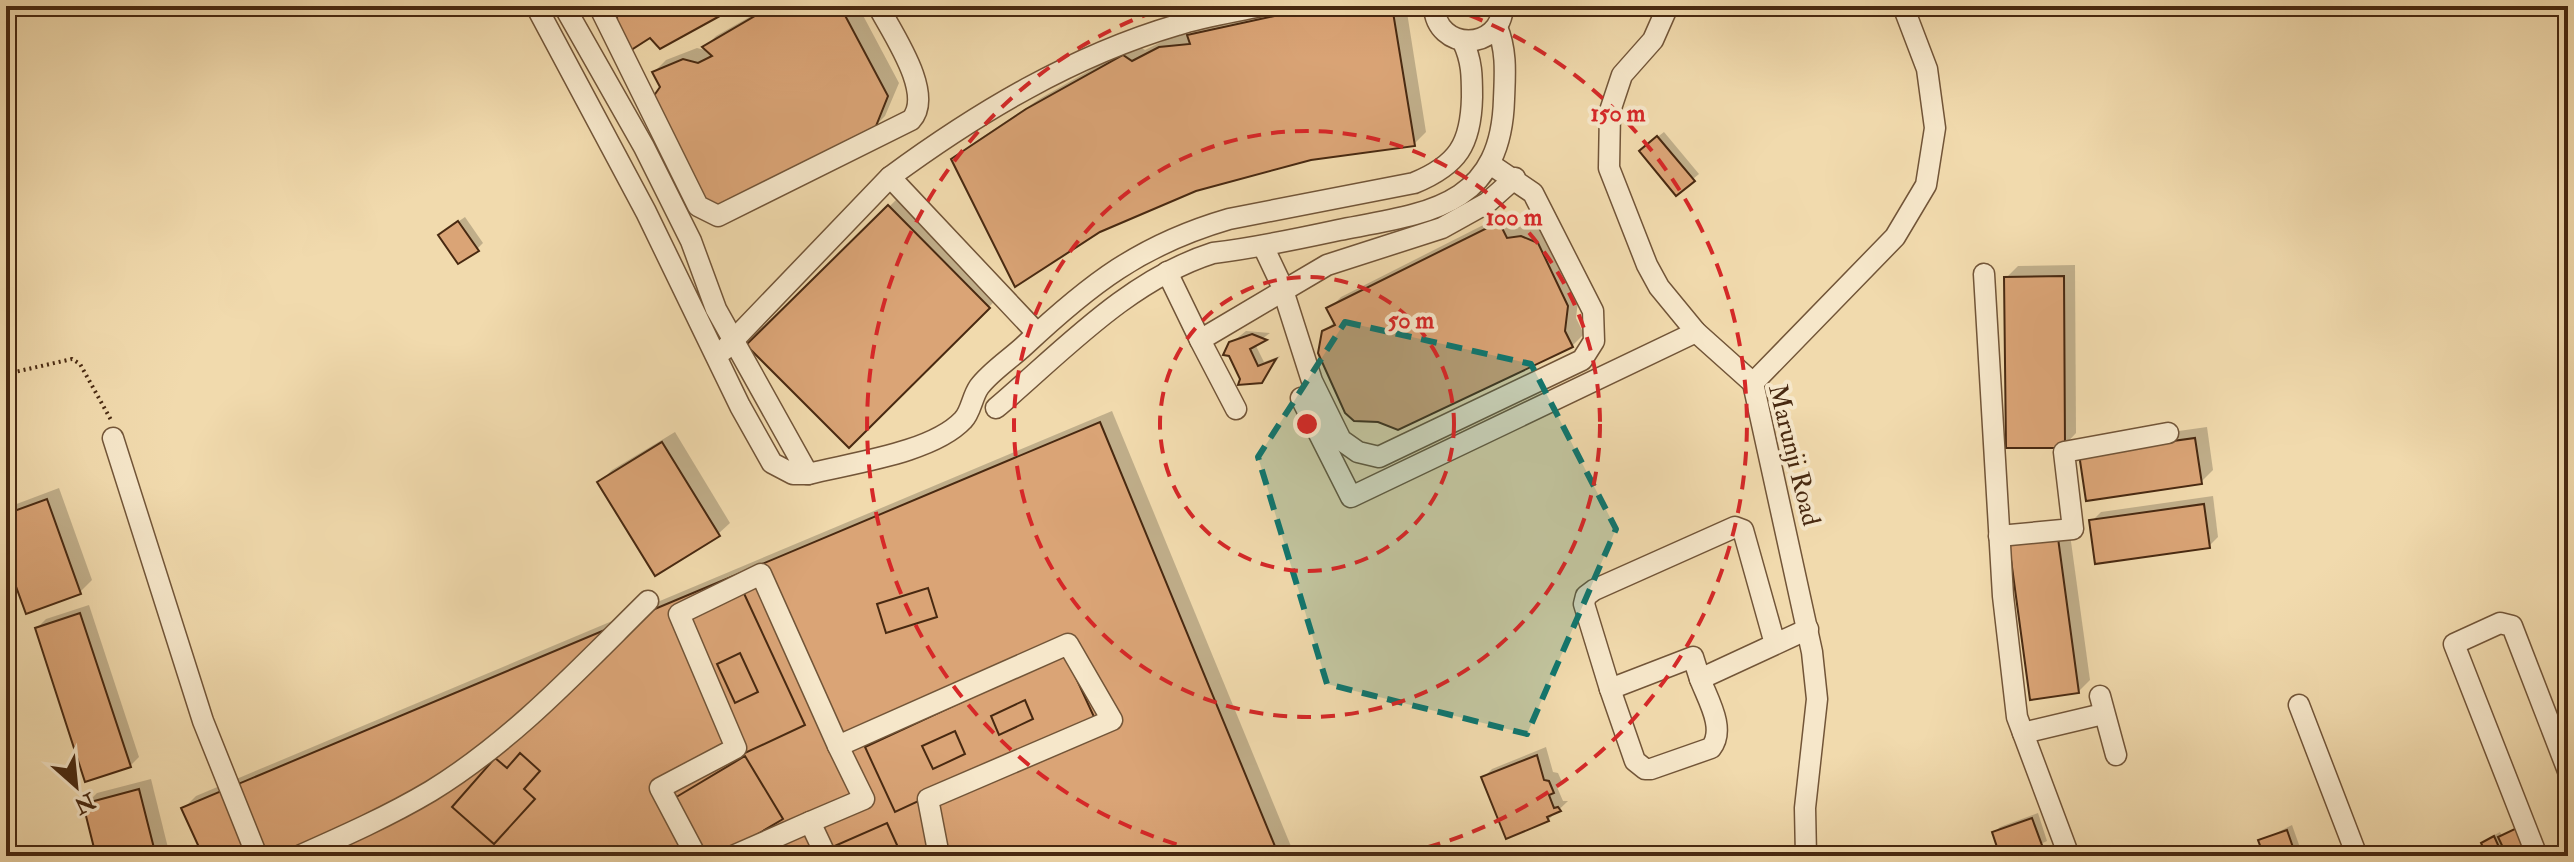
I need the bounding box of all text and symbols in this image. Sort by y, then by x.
text: 150 m [1591,98,1646,129]
text: 100 m [1486,202,1543,233]
text: 50 m [1388,305,1435,336]
street label: Marunji Road [1761,381,1827,529]
centre of rings [1293,410,1321,438]
north arrow [36,746,116,826]
text: N [69,786,101,820]

